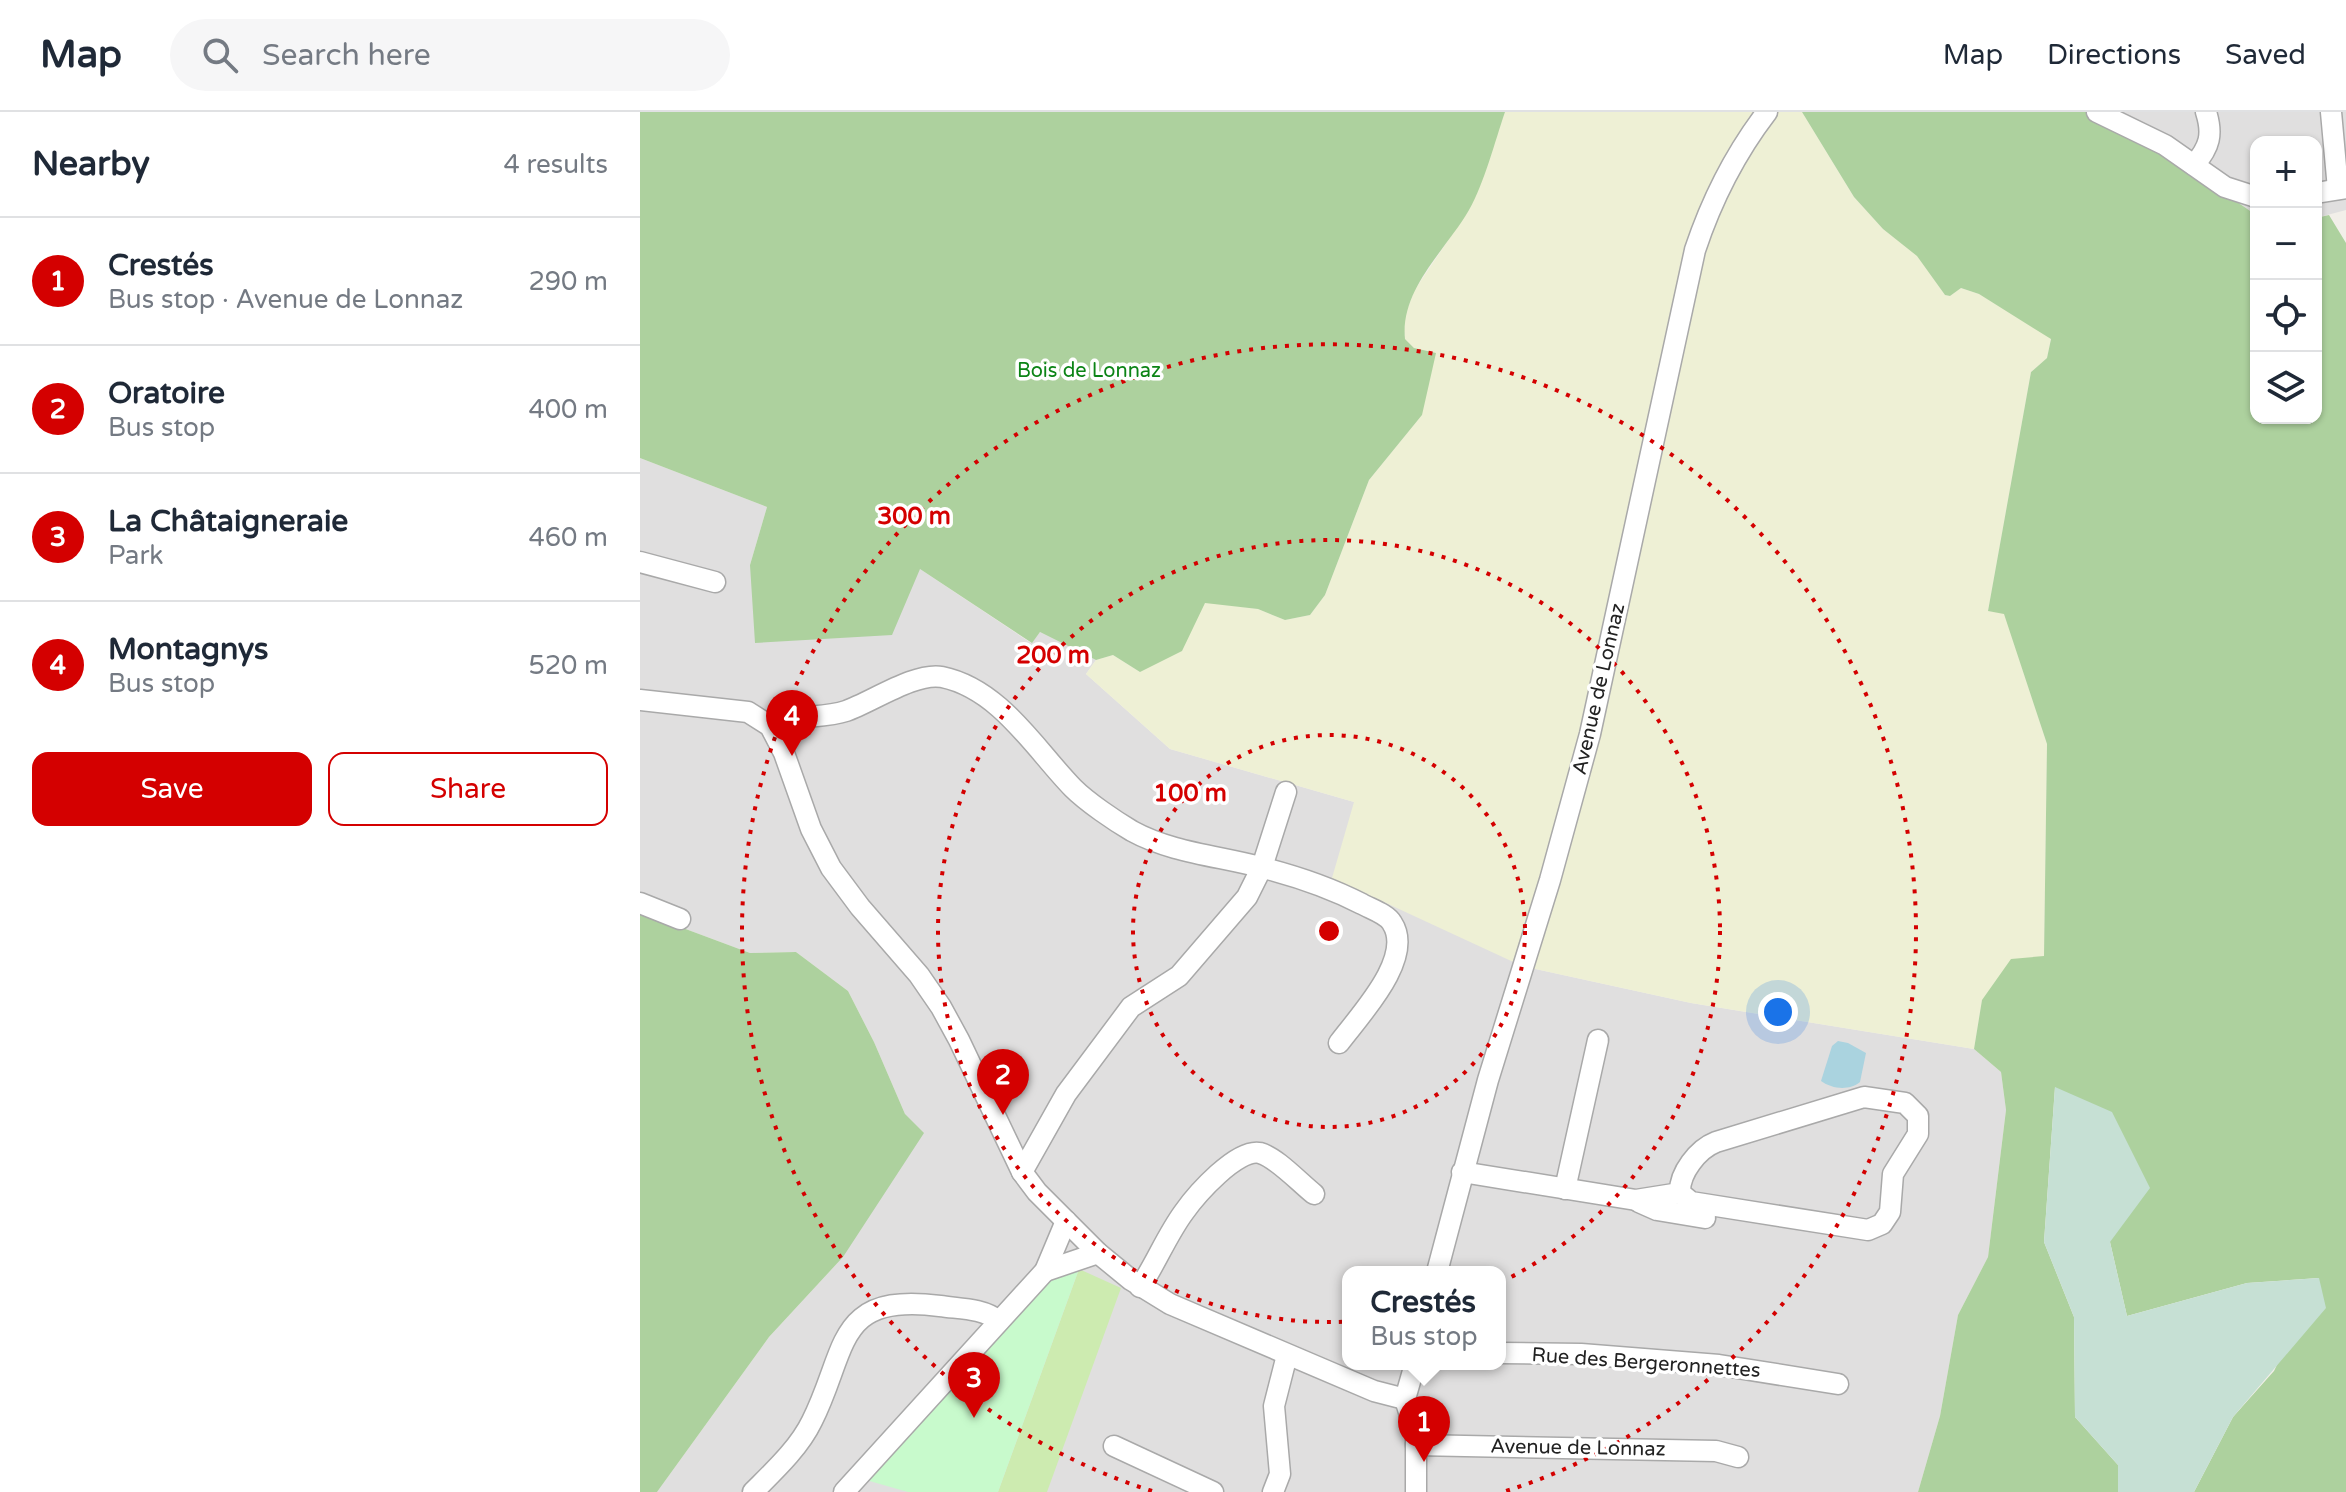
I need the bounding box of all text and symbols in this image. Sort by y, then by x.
search box [170,19,730,91]
text: Map [40,32,122,78]
icon: search [198,33,242,77]
text: Search here [262,37,431,74]
text: Map [1943,38,2003,72]
text: Directions [2047,38,2181,72]
text: Saved [2225,38,2306,72]
map controls [2250,136,2322,424]
button: + [2250,136,2322,208]
text: Nearby [32,144,150,185]
text: 4 results [503,149,608,180]
button: − [2250,208,2322,280]
text: Crestés [108,247,214,284]
text: 1 [50,266,66,297]
text: 290 m [528,266,608,297]
button: locate [2250,280,2322,352]
text: Bus stop · Avenue de Lonnaz [108,284,463,315]
button: layers [2250,352,2322,424]
park label: Bois de Lonnaz [1017,359,1161,383]
text: Oratoire [108,375,225,412]
text: 2 [50,394,66,425]
text: 400 m [528,394,608,425]
text: Bus stop [108,412,215,443]
text: 300 m [877,502,951,531]
text: La Châtaigneraie [108,503,348,540]
text: 3 [50,522,66,553]
text: 460 m [528,522,608,553]
text: Park [108,540,164,571]
street label: Avenue de Lonnaz [1568,601,1630,777]
text: Montagnys [108,631,268,668]
text: 200 m [1016,641,1090,670]
text: 4 [50,650,66,681]
text: 520 m [528,650,608,681]
text: Bus stop [108,668,215,699]
pin: 4 [766,690,818,756]
button: Save [32,752,312,826]
button: Share [328,752,608,826]
text: 100 m [1153,779,1227,808]
centre of rings [1315,917,1343,945]
your location [1758,992,1798,1032]
pin: 2 [977,1049,1029,1115]
popup [1342,1266,1506,1370]
text: Crestés [1370,1284,1476,1321]
text: Bus stop [1370,1321,1478,1352]
street label: Rue des Bergeronnettes [1531,1343,1761,1383]
pin: 3 [948,1352,1000,1418]
pin: 1 [1398,1396,1450,1462]
street label: Avenue de Lonnaz [1490,1434,1666,1462]

